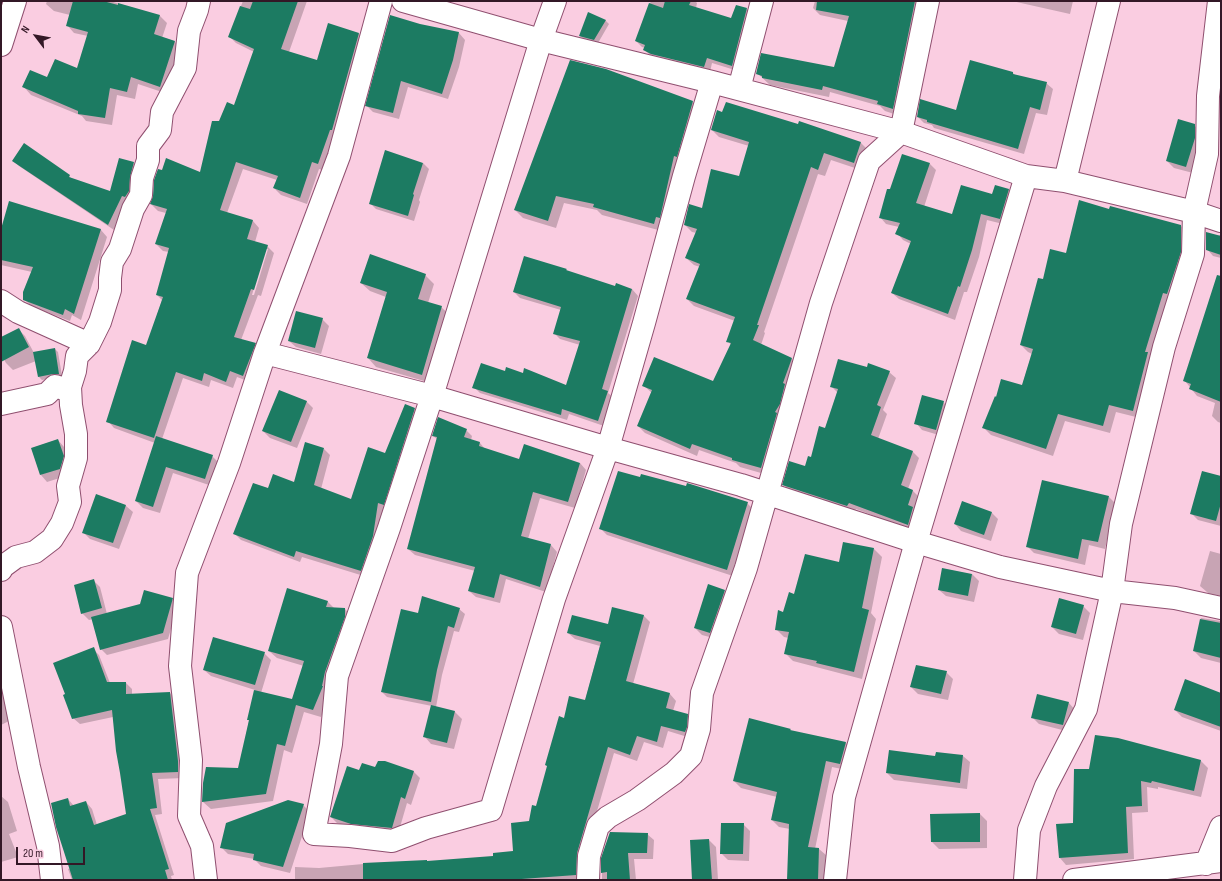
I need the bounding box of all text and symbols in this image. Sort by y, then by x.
north arrow [16,16,56,56]
text: N [18,23,32,35]
scale bar [18,839,87,865]
text: 20 m [23,846,43,861]

